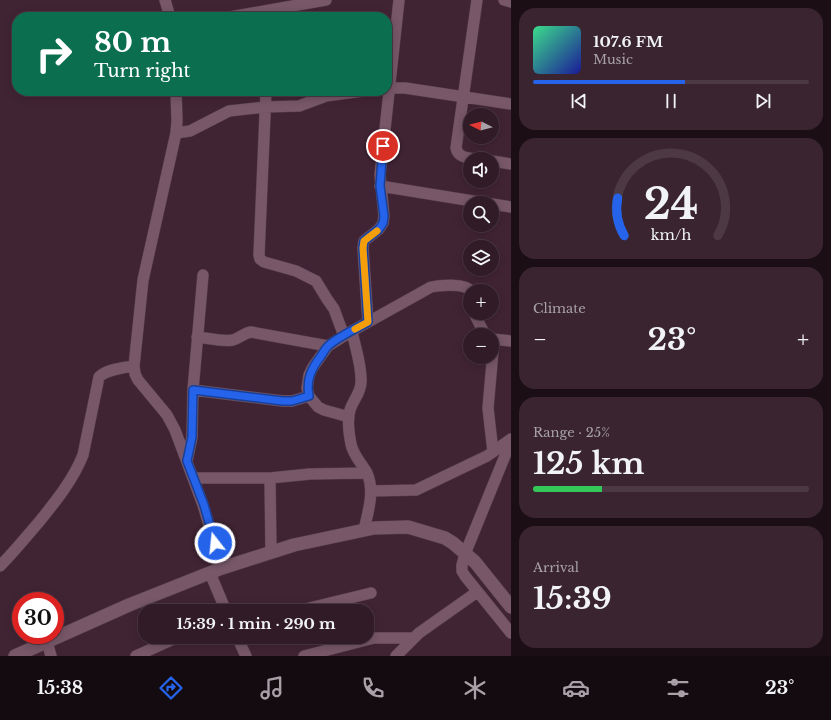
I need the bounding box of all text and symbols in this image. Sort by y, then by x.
text: 80 m [94,25,171,60]
icon: right [28,28,80,80]
text: 107.6 FM [593,32,663,51]
text: Music [593,51,633,68]
text: Turn right [94,60,190,82]
icon: previous [568,90,590,112]
icon: pause [660,90,682,112]
icon: next [752,90,774,112]
north arrow [463,108,499,144]
map controls [463,108,499,364]
pin [366,129,400,163]
icon: arrive [372,135,394,157]
button: sound [463,152,499,188]
text: 24 [644,179,698,230]
button: search [463,196,499,232]
text: km/h [651,226,691,244]
button: layers [463,240,499,276]
button: + [463,284,499,320]
text: Climate [533,300,586,317]
text: 23° [648,321,696,358]
text: − [533,326,547,353]
text: + [797,326,809,353]
button: − [463,328,499,364]
text: Range · 25% [533,424,610,441]
text: 125 km [533,445,645,482]
position arrow [194,522,236,564]
text: Arrival [533,559,579,576]
text: 15:39 [533,580,612,617]
speed limit sign: 30 [12,592,64,644]
text: 15:39 · 1 min · 290 m [176,614,336,633]
icon: directions [157,674,185,702]
icon: music [258,674,286,702]
icon: phone [359,674,387,702]
icon: climate [461,674,489,702]
icon: car [562,674,590,702]
icon: filters [664,674,692,702]
text: 15:38 [37,677,83,699]
text: 23° [765,677,794,699]

